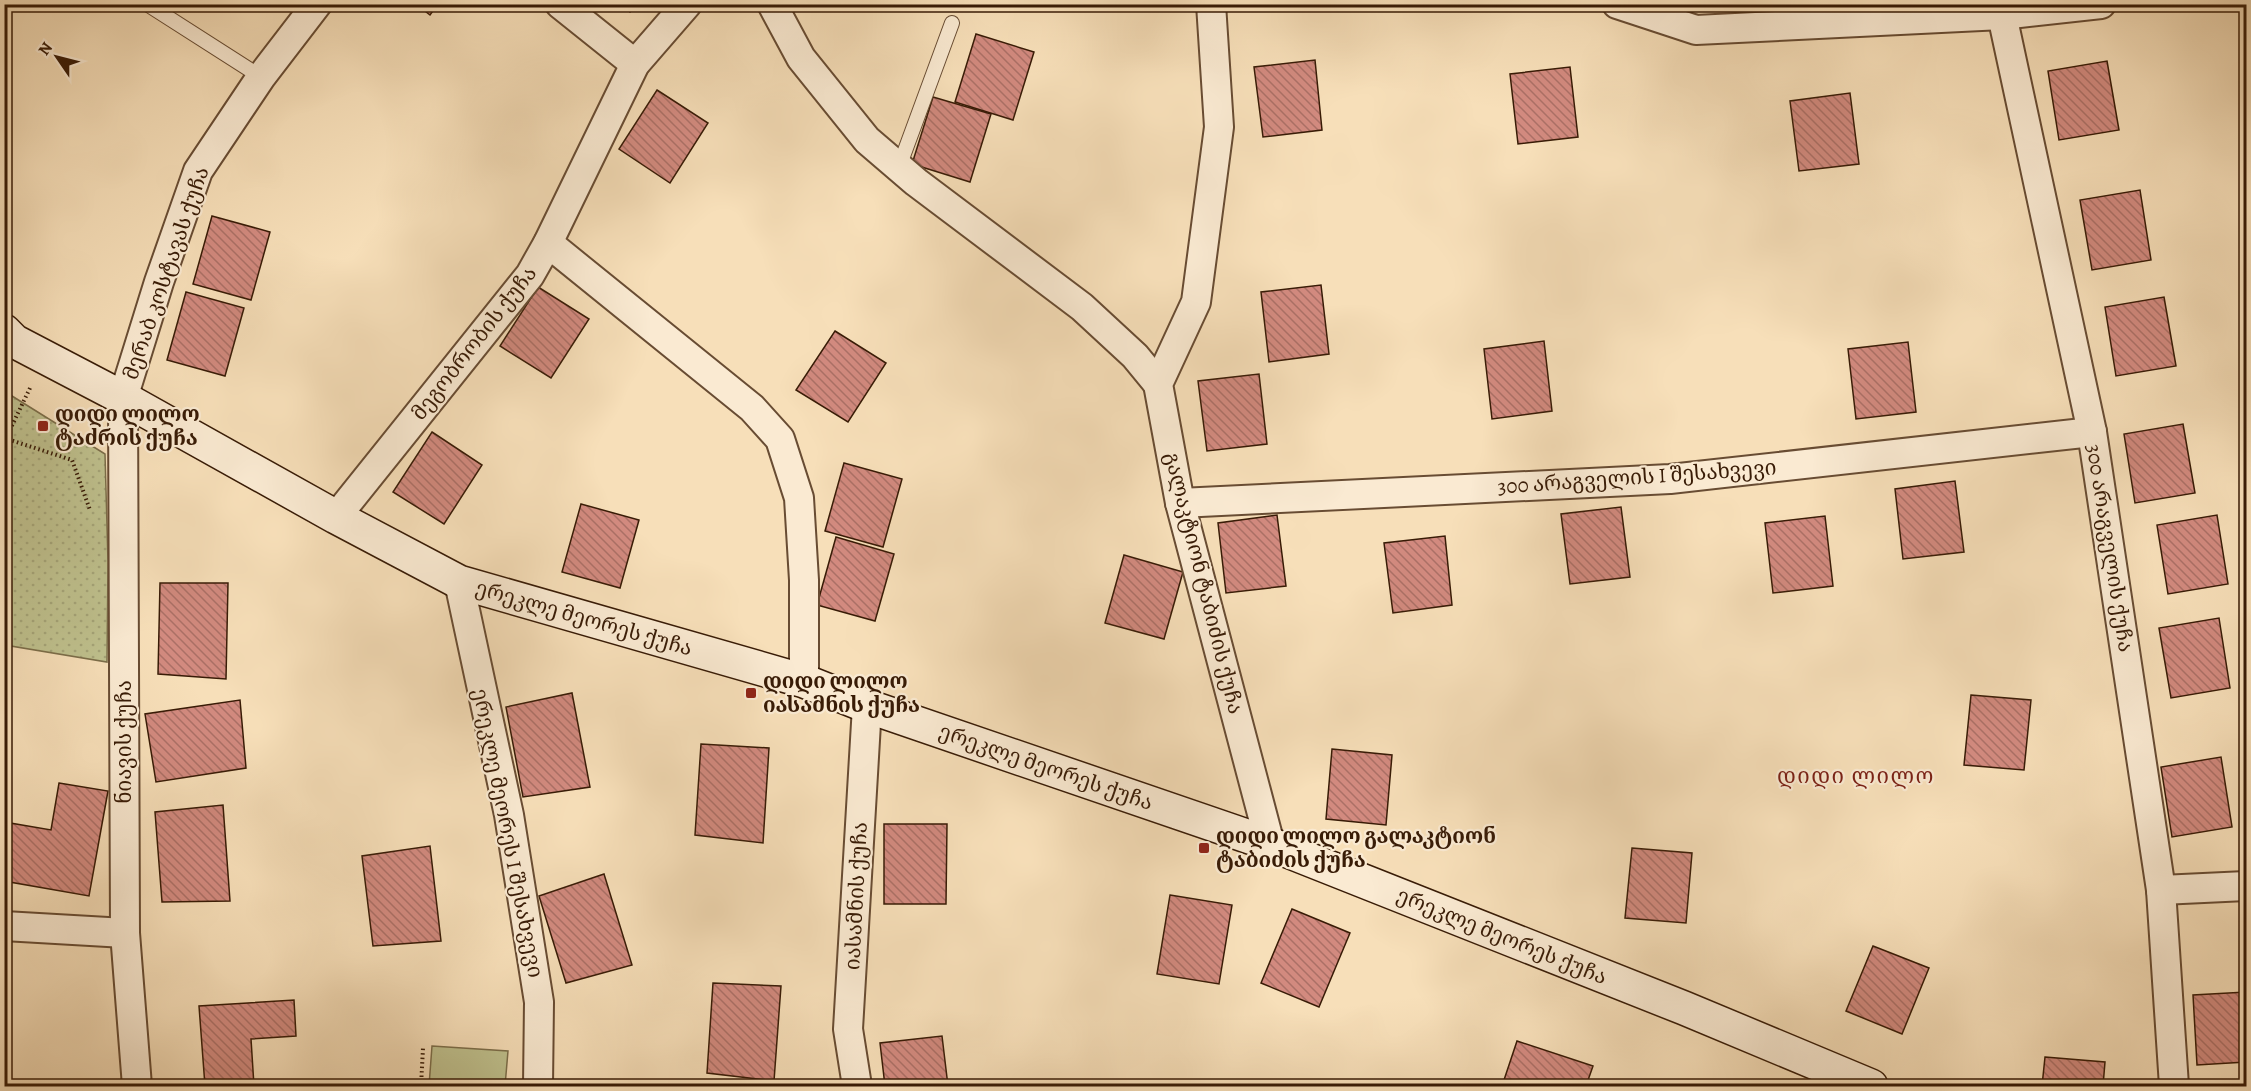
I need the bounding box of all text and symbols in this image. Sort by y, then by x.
north arrow [27,27,87,87]
text: N [33,38,58,60]
street label: მერაბ კოსტავას ქუჩა [116,163,216,383]
street label: მეგობრობის ქუჩა [405,260,543,426]
place label: დიდი ლილო ტაძრის ქუჩა [55,400,200,452]
marker: დიდი ლილო ტაძრის ქუჩა [36,419,50,433]
street label: 300 არაგველის ქუჩა [2080,442,2140,654]
street label: გალაკტიონ ტაბიძის ქუჩა [1158,449,1250,717]
street label: 300 არაგველის I შესახვევი [1497,453,1777,501]
street label: ერეკლე მეორეს ქუჩა [472,574,696,662]
place label: დიდი ლილო იასამნის ქუჩა [763,667,920,719]
street label: ნიავის ქუჩა [110,680,138,804]
street label: ერეკლე მეორეს I შესახვევი [466,686,550,980]
marker: დიდი ლილო იასამნის ქუჩა [744,686,758,700]
street label: ერეკლე მეორეს ქუჩა [935,717,1157,817]
district label: დიდი ლილო [1777,761,1935,791]
street label: იასამნის ქუჩა [838,821,874,971]
place label: დიდი ლილო გალაკტიონ ტაბიძის ქუჩა [1216,822,1496,874]
marker: დიდი ლილო გალაკტიონ ტაბიძის ქუჩა [1197,841,1211,855]
street label: ერეკლე მეორეს ქუჩა [1393,881,1611,991]

